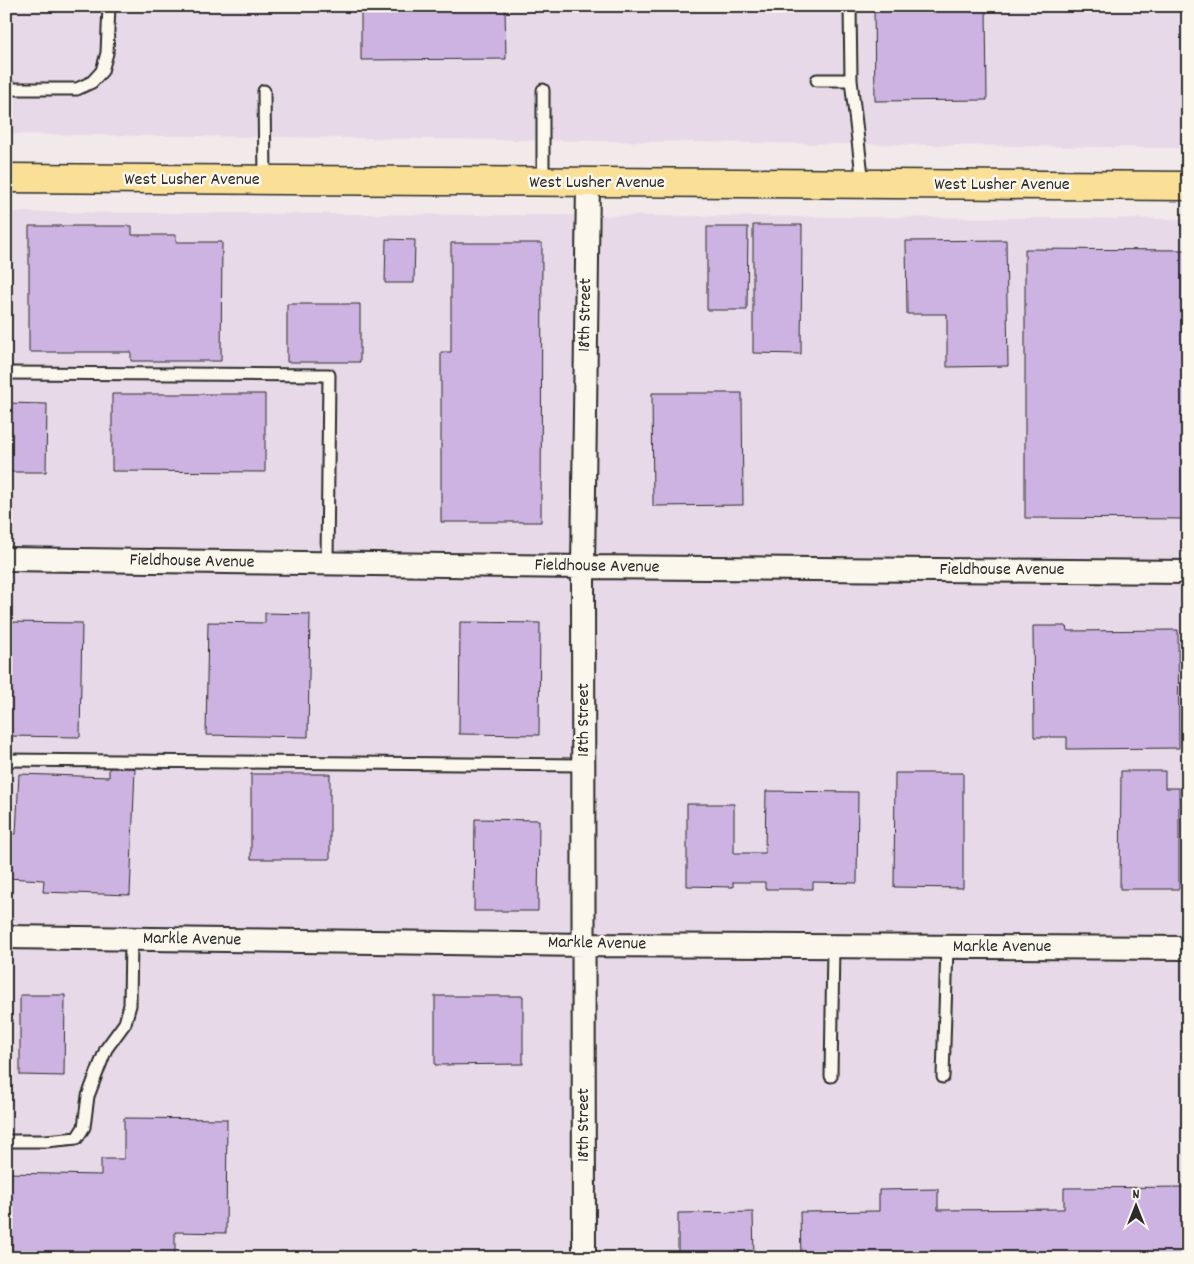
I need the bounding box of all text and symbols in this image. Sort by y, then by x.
street label: West Lusher Avenue [124,168,260,193]
street label: West Lusher Avenue [529,171,665,196]
street label: West Lusher Avenue [934,173,1070,198]
street label: 18th Street [573,277,599,352]
street label: Fieldhouse Avenue [129,548,255,576]
street label: Fieldhouse Avenue [534,553,660,581]
street label: Fieldhouse Avenue [940,558,1064,583]
street label: 18th Street [572,683,597,757]
street label: Markle Avenue [142,927,242,953]
street label: Markle Avenue [547,931,647,957]
street label: Markle Avenue [953,935,1051,960]
street label: 18th Street [572,1088,597,1162]
north arrow [1112,1182,1162,1232]
text: N [1133,1185,1140,1205]

